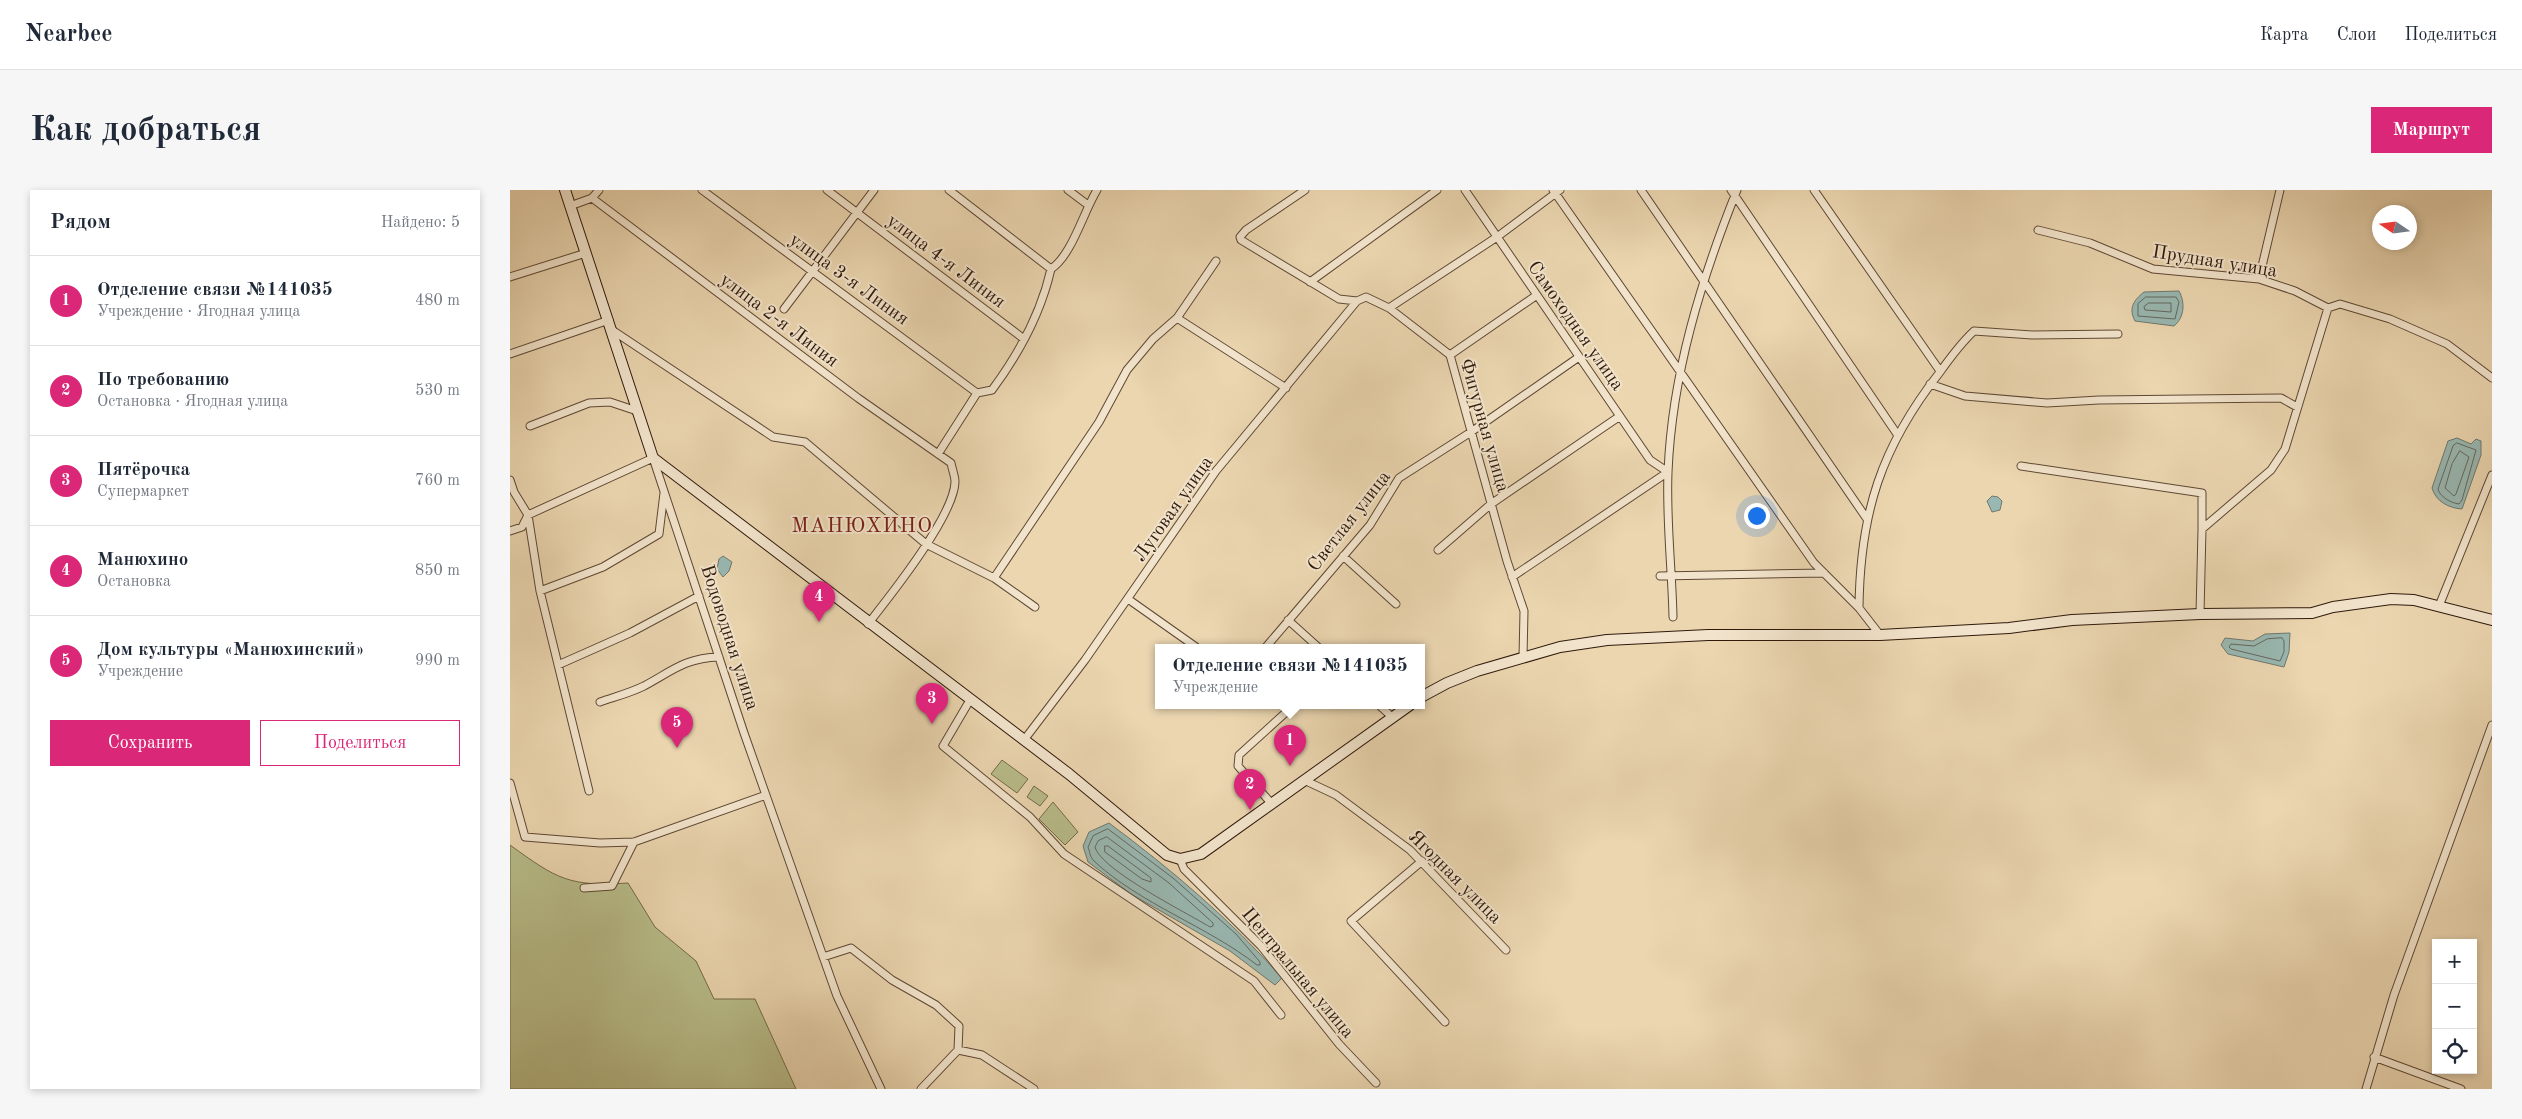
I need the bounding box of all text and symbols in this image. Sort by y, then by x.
text: Nearbee [25,23,113,47]
text: Карта [2260,26,2309,44]
text: Слои [2337,26,2376,44]
text: Поделиться [2404,26,2497,44]
button: Маршрут [2371,107,2492,153]
text: Как добраться [30,113,261,148]
north arrow [2372,205,2417,250]
street label: улица 4-я Линия [883,211,1008,313]
text: Рядом [50,212,111,233]
text: Найдено: 5 [381,215,460,231]
street label: улица 3-я Линия [785,230,912,330]
street label: Прудная улица [2151,243,2279,282]
street label: Самоходная улица [1523,258,1627,395]
street label: улица 2-я Линия [716,270,841,372]
text: Отделение связи №141035 [97,281,333,300]
text: 1 [61,293,71,309]
text: 480 m [415,293,460,309]
text: Учреждение · Ягодная улица [97,304,300,320]
street label: Фигурная улица [1455,357,1512,495]
text: По требованию [97,371,229,390]
text: 2 [61,383,71,399]
text: 530 m [415,383,460,399]
text: Остановка · Ягодная улица [97,394,288,410]
street label: Луговая улица [1131,453,1218,566]
text: Пятёрочка [97,461,190,480]
street label: Светлая улица [1305,467,1395,575]
text: 3 [61,473,71,489]
text: 760 m [415,473,460,489]
text: Супермаркет [97,484,189,500]
your location [1744,503,1770,529]
district label: МАНЮХИНО [791,516,933,537]
text: Манюхино [97,551,188,570]
text: 4 [61,563,71,579]
text: 850 m [415,563,460,579]
street label: Водоводная улица [696,563,761,713]
text: Остановка [97,574,171,590]
pin: 4 [803,581,835,622]
text: Дом культуры «Манюхинский» [97,641,365,660]
popup [1155,644,1425,709]
text: 5 [61,653,71,669]
text: 990 m [415,653,460,669]
text: Отделение связи №141035 [1172,657,1408,676]
text: Учреждение [97,664,183,680]
text: Учреждение [1172,680,1258,696]
pin: 3 [916,683,948,724]
pin: 5 [661,707,693,748]
button: Сохранить [50,720,250,766]
button: Поделиться [260,720,460,766]
pin: 1 [1274,725,1306,766]
pin: 2 [1234,769,1266,810]
street label: Ягодная улица [1404,827,1505,929]
street label: Центральная улица [1237,905,1357,1043]
map controls [2432,939,2477,1074]
button: + [2432,939,2477,984]
button: − [2432,984,2477,1029]
button: locate [2432,1029,2477,1074]

